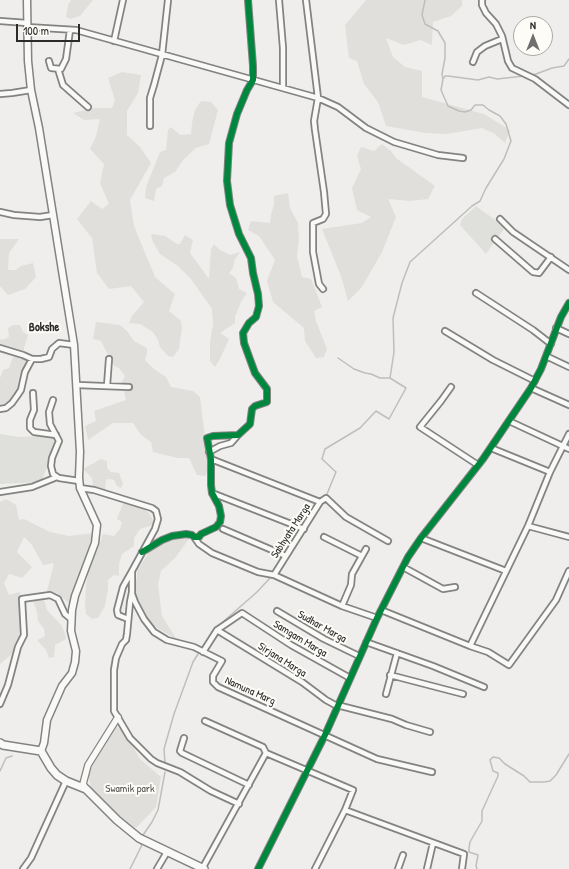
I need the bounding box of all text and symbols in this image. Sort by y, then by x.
scale bar [18,16,82,42]
north arrow [513,16,553,56]
text: N [530,18,536,32]
text: 100 m [23,22,49,39]
district label: Bokshe [29,321,59,335]
street label: Sabhyata Marga [268,501,314,561]
street label: Sudhar Marga [295,608,349,646]
street label: Samgam Marga [271,618,329,660]
street label: Sirjana Marga [255,640,309,680]
street label: Namuna Marg [223,674,277,708]
park label: Swamik park [105,782,155,796]

